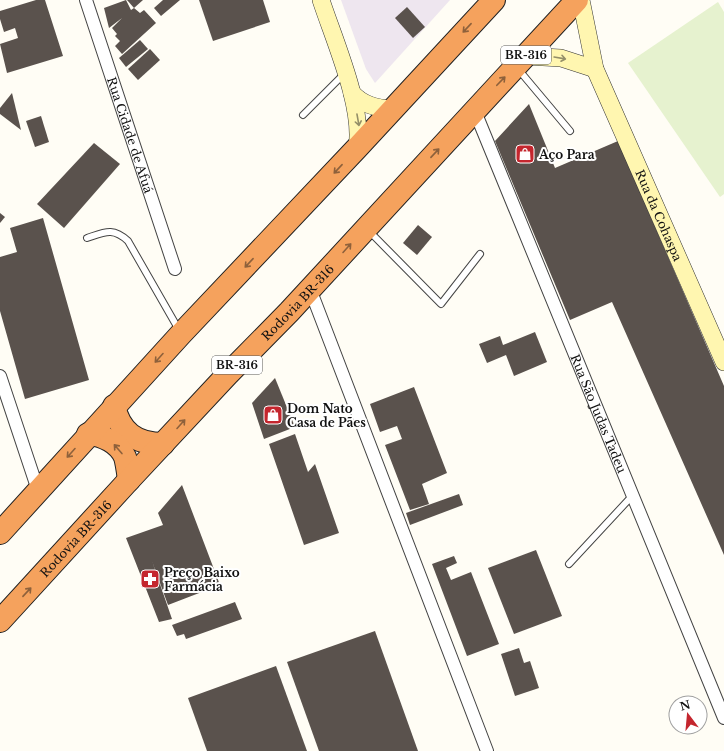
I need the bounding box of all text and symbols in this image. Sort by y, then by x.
one-way arrow [463,23,472,33]
road number: BR-316 [501,46,551,64]
one-way arrow [553,55,566,63]
street label: Rua Cidade de Afuá [104,75,157,195]
one-way arrow [496,76,506,86]
one-way arrow [354,113,362,126]
shop icon: Aço Para [514,143,536,165]
one-way arrow [430,147,439,158]
place label: Aço Para [538,147,595,162]
one-way arrow [333,164,342,174]
street label: Rua da Cohaspa [633,167,686,263]
one-way arrow [342,244,351,254]
one-way arrow [244,258,253,268]
street label: Rodovia BR-316 [258,261,337,343]
street label: Rua São Judas Tadeu [568,352,630,475]
one-way arrow [155,353,164,363]
road number: BR-316 [212,356,262,374]
place label: Dom Nato Casa de Pães [287,401,366,430]
shop icon: Dom Nato Casa de Pães [262,404,284,426]
one-way arrow [176,419,185,429]
one-way arrow [113,443,122,454]
one-way arrow [66,448,76,458]
street label: Rodovia BR-316 [37,497,115,580]
place label: Preço Baixo Farmácia [164,565,240,594]
pharmacy icon: Preço Baixo Farmácia [139,568,161,590]
one-way arrow [22,587,31,597]
north arrow [668,695,708,735]
text: N [678,697,693,714]

